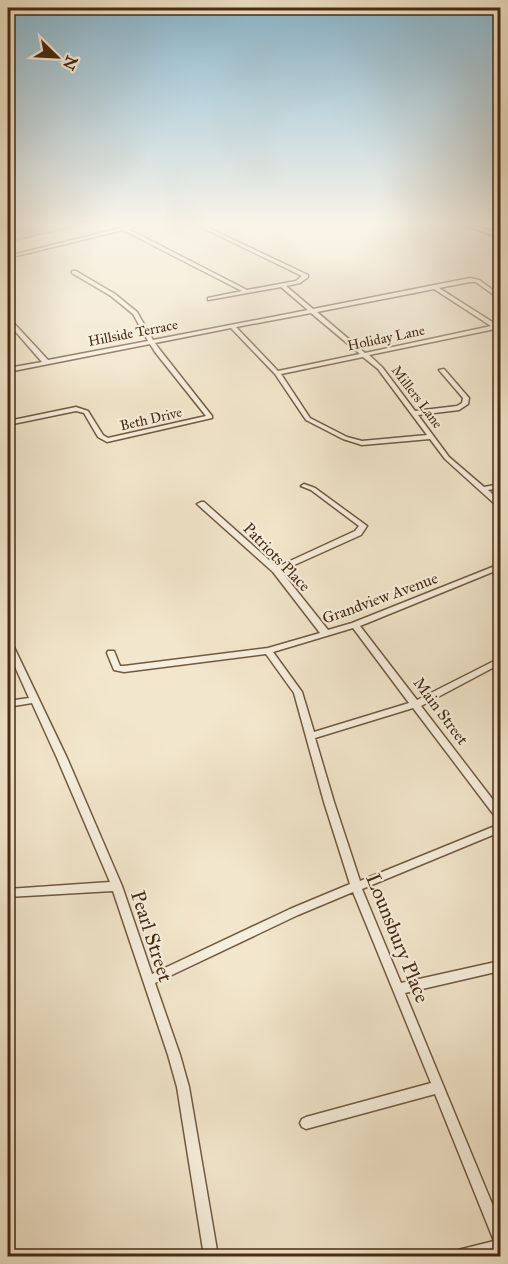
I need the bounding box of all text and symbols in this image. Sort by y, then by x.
north arrow [27,27,87,87]
text: N [59,53,82,73]
street label: Hillside Terrace [87,316,179,350]
street label: Holiday Lane [346,321,426,354]
street label: Millers Lane [388,362,446,432]
street label: Beth Drive [118,404,184,434]
street label: Patriots Place [239,519,315,596]
street label: Grandview Avenue [320,568,441,628]
street label: Main Street [409,674,473,749]
street label: Lounsbury Place [361,870,435,1006]
street label: Pearl Street [126,887,178,985]

